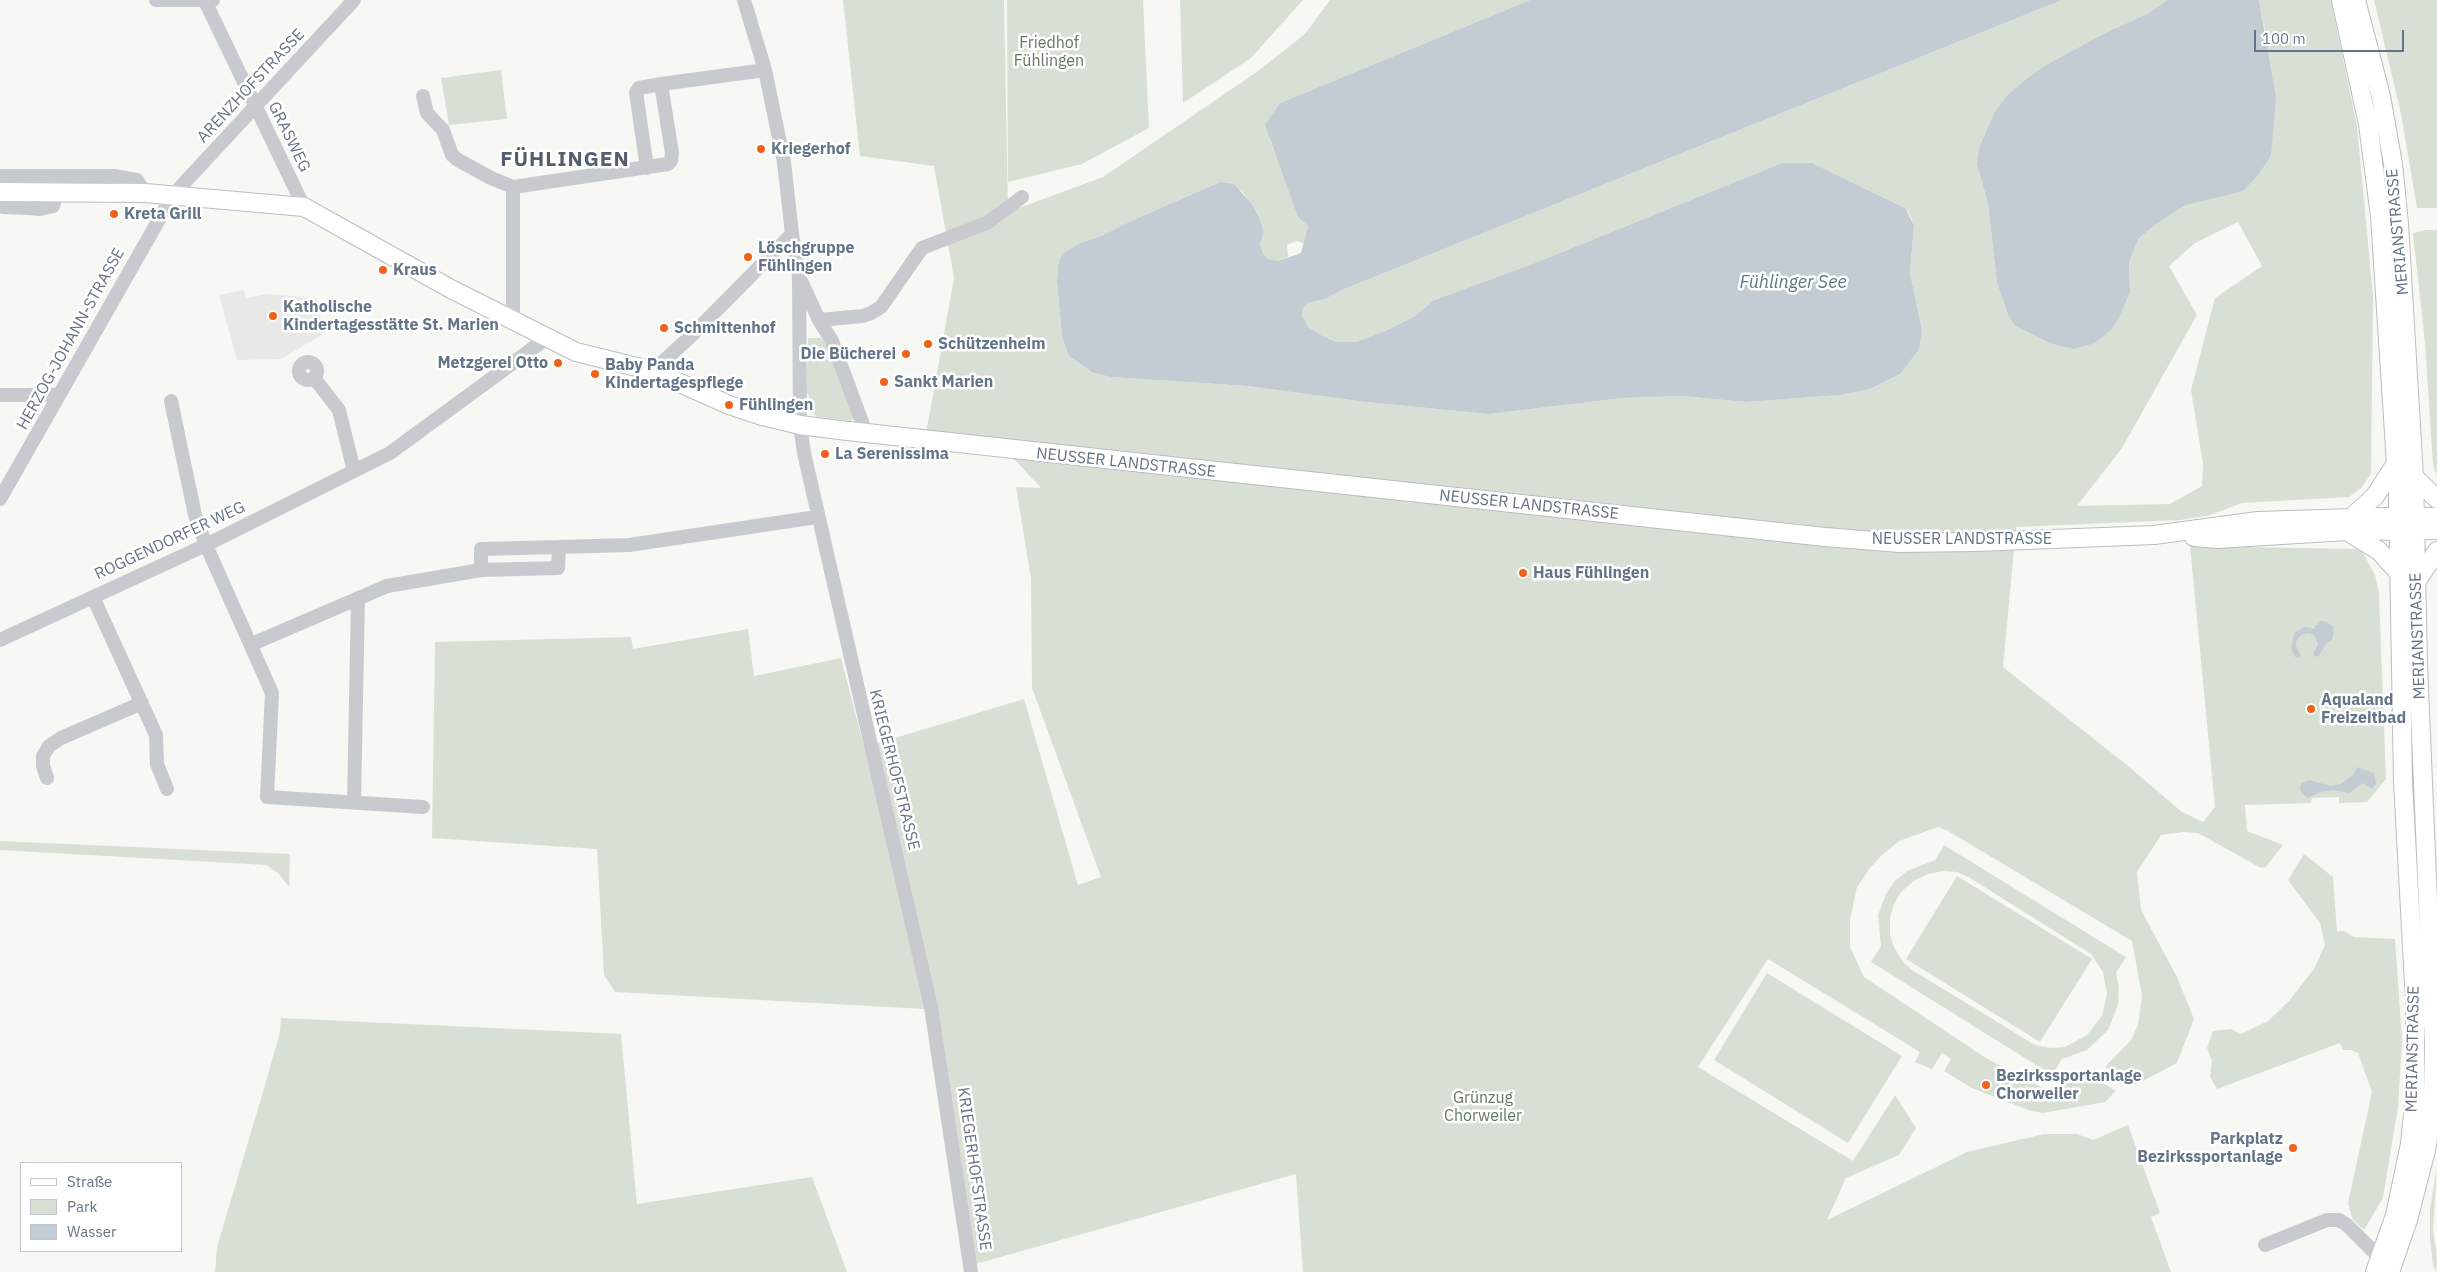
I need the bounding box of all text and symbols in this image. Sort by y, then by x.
scale bar [2257,20,2407,52]
street label: ARENZHOFSTRASSE [193,25,309,147]
text: 100 m [2262,29,2306,48]
park label: Friedhof Fühlingen [1014,33,1084,71]
street label: GRASWEG [264,99,314,175]
place label: Kriegerhof [771,139,850,159]
marker: Kriegerhof [755,143,767,155]
district label: FÜHLINGEN [499,147,631,173]
street label: MERIANSTRASSE [2383,168,2413,296]
place label: Kreta Grill [124,204,201,224]
marker: Kreta Grill [108,208,120,220]
place label: Löschgruppe Fühlingen [758,238,854,276]
street label: HERZOG-JOHANN-STRASSE [13,245,129,433]
marker: Löschgruppe Fühlingen [742,251,754,263]
place label: Kraus [393,260,437,280]
marker: Kraus [377,264,389,276]
water label: Fühlinger See [1739,272,1847,294]
place label: Katholische Kindertagesstätte St. Marien [283,297,499,335]
marker: Katholische Kindertagesstätte St. Marien [267,310,279,322]
place label: Schmittenhof [674,318,776,338]
marker: Schmittenhof [658,322,670,334]
place label: Schützenheim [938,334,1045,354]
marker: Schützenheim [922,338,934,350]
place label: Die Bücherei [801,344,896,364]
marker: Die Bücherei [900,348,912,360]
place label: Metzgerei Otto [437,353,548,373]
place label: Baby Panda Kindertagespflege [605,355,743,393]
marker: Metzgerei Otto [552,357,564,369]
marker: Baby Panda Kindertagespflege [589,368,601,380]
place label: Sankt Marien [894,372,993,392]
marker: Sankt Marien [878,376,890,388]
place label: Fühlingen [739,395,813,415]
marker: Fühlingen [723,399,735,411]
place label: La Serenissima [835,444,949,464]
street label: NEUSSER LANDSTRASSE [1035,444,1217,482]
marker: La Serenissima [819,448,831,460]
street label: NEUSSER LANDSTRASSE [1438,486,1620,524]
street label: ROGGENDORFER WEG [92,498,248,584]
street label: NEUSSER LANDSTRASSE [1872,529,2052,549]
place label: Haus Fühlingen [1533,563,1649,583]
marker: Haus Fühlingen [1517,567,1529,579]
street label: MERIANSTRASSE [2406,572,2430,700]
street label: KRIEGERHOFSTRASSE [865,688,923,852]
place label: Aqualand Freizeitbad [2321,690,2406,728]
marker: Aqualand Freizeitbad [2305,703,2317,715]
street label: MERIANSTRASSE [2402,985,2424,1113]
place label: Bezirkssportanlage Chorweiler [1996,1066,2142,1104]
marker: Bezirkssportanlage Chorweiler [1980,1079,1992,1091]
street label: KRIEGERHOFSTRASSE [953,1086,995,1252]
park label: Grünzug Chorweiler [1444,1088,1522,1126]
place label: Parkplatz Bezirkssportanlage [2137,1129,2283,1167]
marker: Parkplatz Bezirkssportanlage [2287,1142,2299,1154]
legend [20,1162,182,1252]
text: Straße [67,1172,112,1191]
text: Park [67,1197,97,1216]
text: Wasser [67,1222,117,1241]

